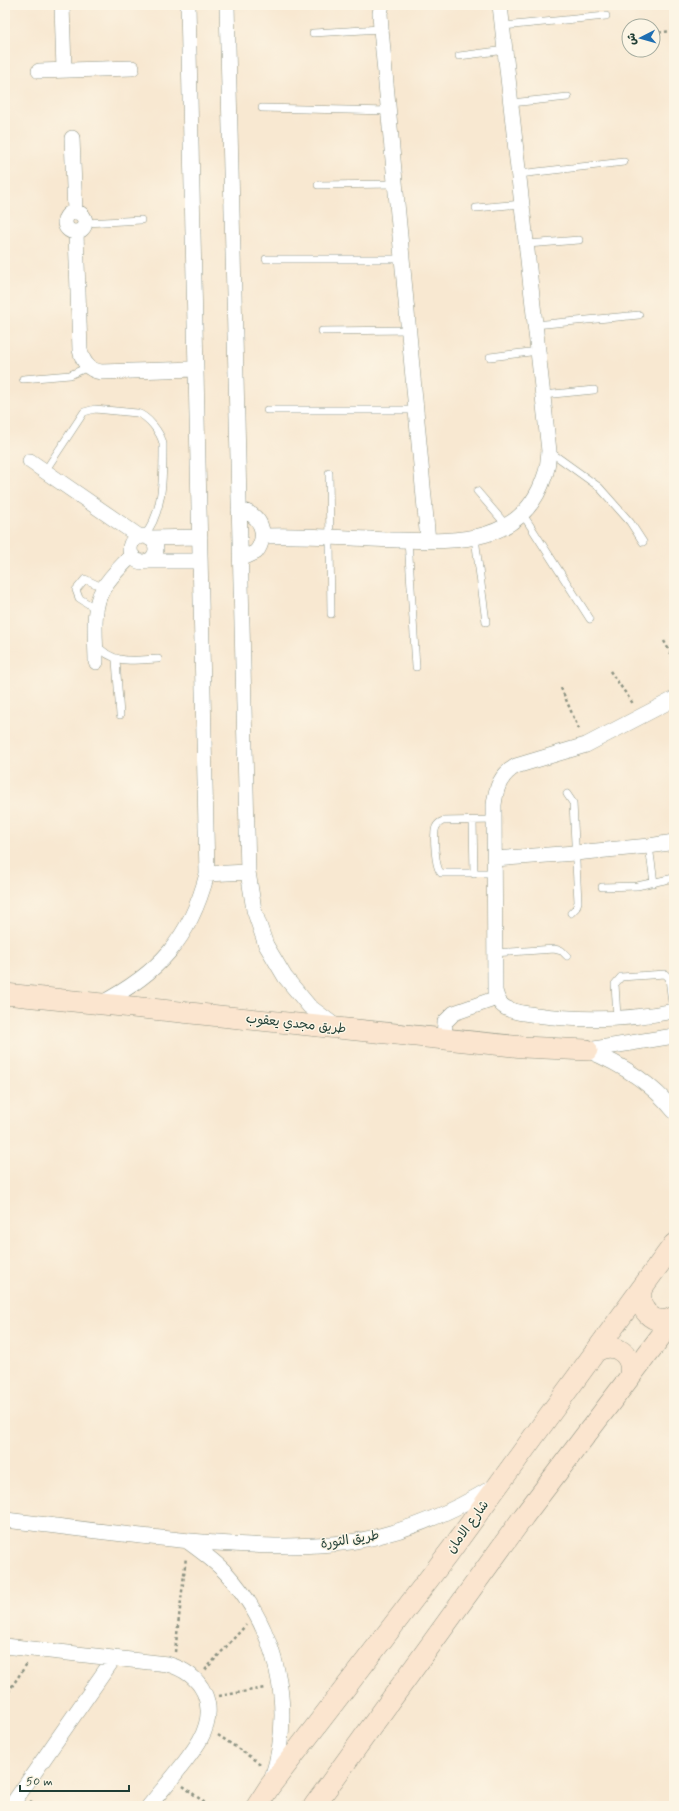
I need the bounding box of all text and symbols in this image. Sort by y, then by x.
north arrow [621,18,661,58]
text: ش [624,32,640,46]
street label: طريق مجدي يعقوب [245,1010,347,1038]
street label: شارع الامان [443,1497,493,1557]
street label: طريق الثورة [319,1527,381,1553]
scale bar [20,1767,129,1793]
text: 50 m [26,1774,53,1790]

